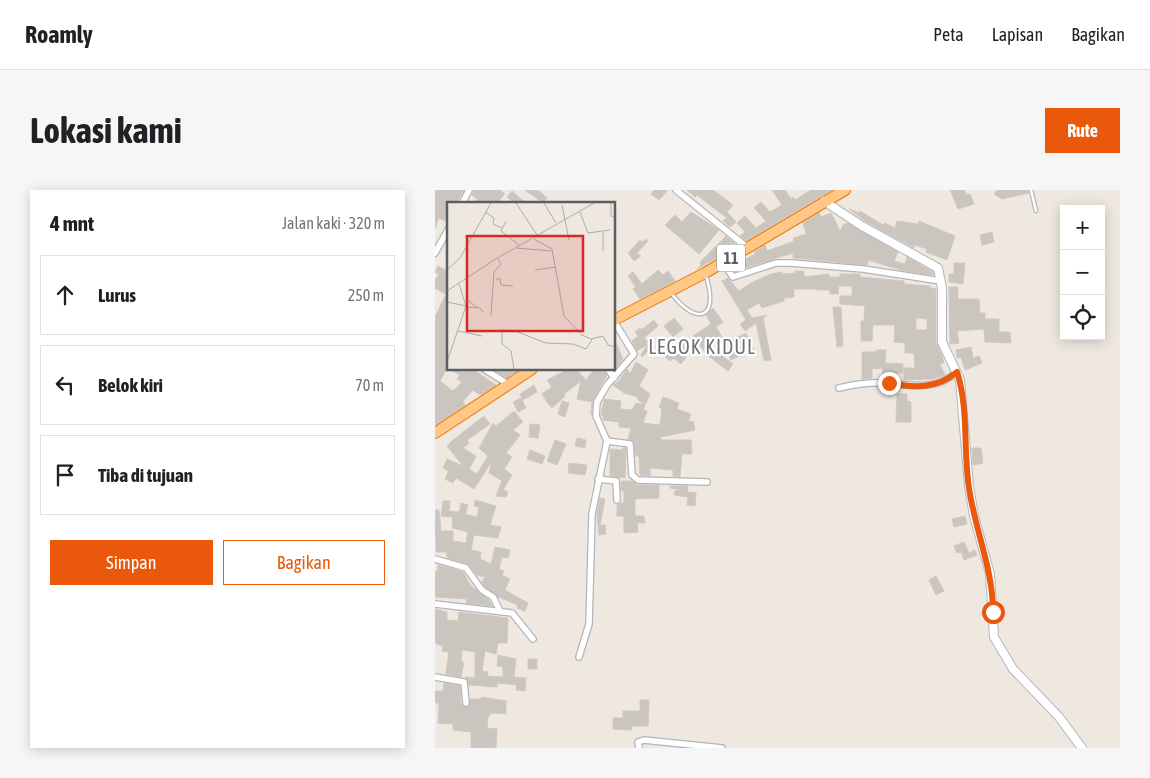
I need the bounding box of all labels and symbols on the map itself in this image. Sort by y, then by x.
inset map [447,202,615,370]
road number: 11 [717,244,745,272]
district label: LEGOK KIDUL [648,335,756,358]
route end [878,372,901,395]
route start [982,601,1005,624]

